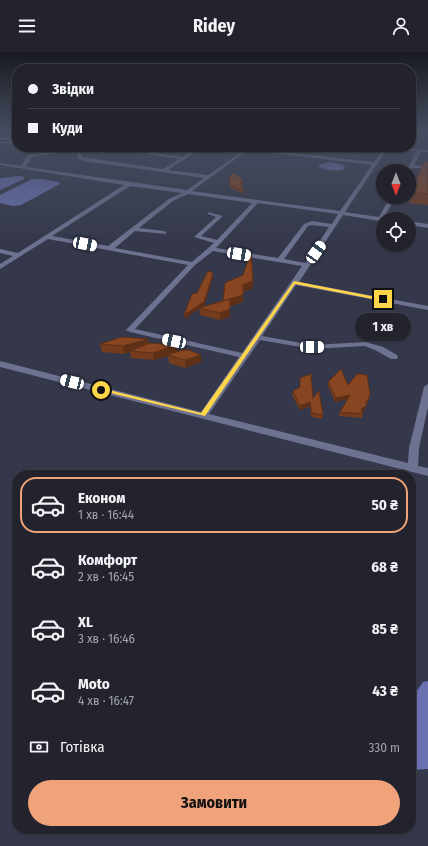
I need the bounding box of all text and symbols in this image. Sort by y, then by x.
icon: menu [16,15,38,37]
text: Ridey [193,15,235,37]
icon: person [390,15,412,37]
text: Звідки [52,80,94,98]
text: Куди [52,119,83,137]
north arrow [376,164,416,204]
map controls [376,164,416,252]
button: locate [376,212,416,252]
car [72,236,98,252]
car [304,239,328,265]
car [226,246,252,262]
route end [374,290,392,308]
callout: 1 хв [355,313,411,341]
text: 1 хв [373,319,393,334]
car [161,333,187,349]
car [300,341,324,353]
car [59,373,85,391]
route start [92,381,110,399]
icon: car [30,487,66,523]
text: Економ [78,489,125,507]
text: 50 ₴ [371,496,398,514]
text: 1 хв · 16:44 [78,507,134,522]
icon: car [30,549,66,585]
text: Комфорт [78,551,137,569]
text: 68 ₴ [371,558,398,576]
text: 2 хв · 16:45 [78,569,134,584]
icon: car [30,611,66,647]
text: XL [78,613,93,631]
text: 85 ₴ [372,620,398,638]
text: 3 хв · 16:46 [78,631,135,646]
icon: car [30,673,66,709]
text: Moto [78,675,110,693]
text: 43 ₴ [372,682,398,700]
text: 4 хв · 16:47 [78,693,134,708]
icon: cash [28,736,50,758]
text: Готівка [60,738,105,756]
text: 330 m [368,740,400,755]
button: Замовити [28,780,400,826]

